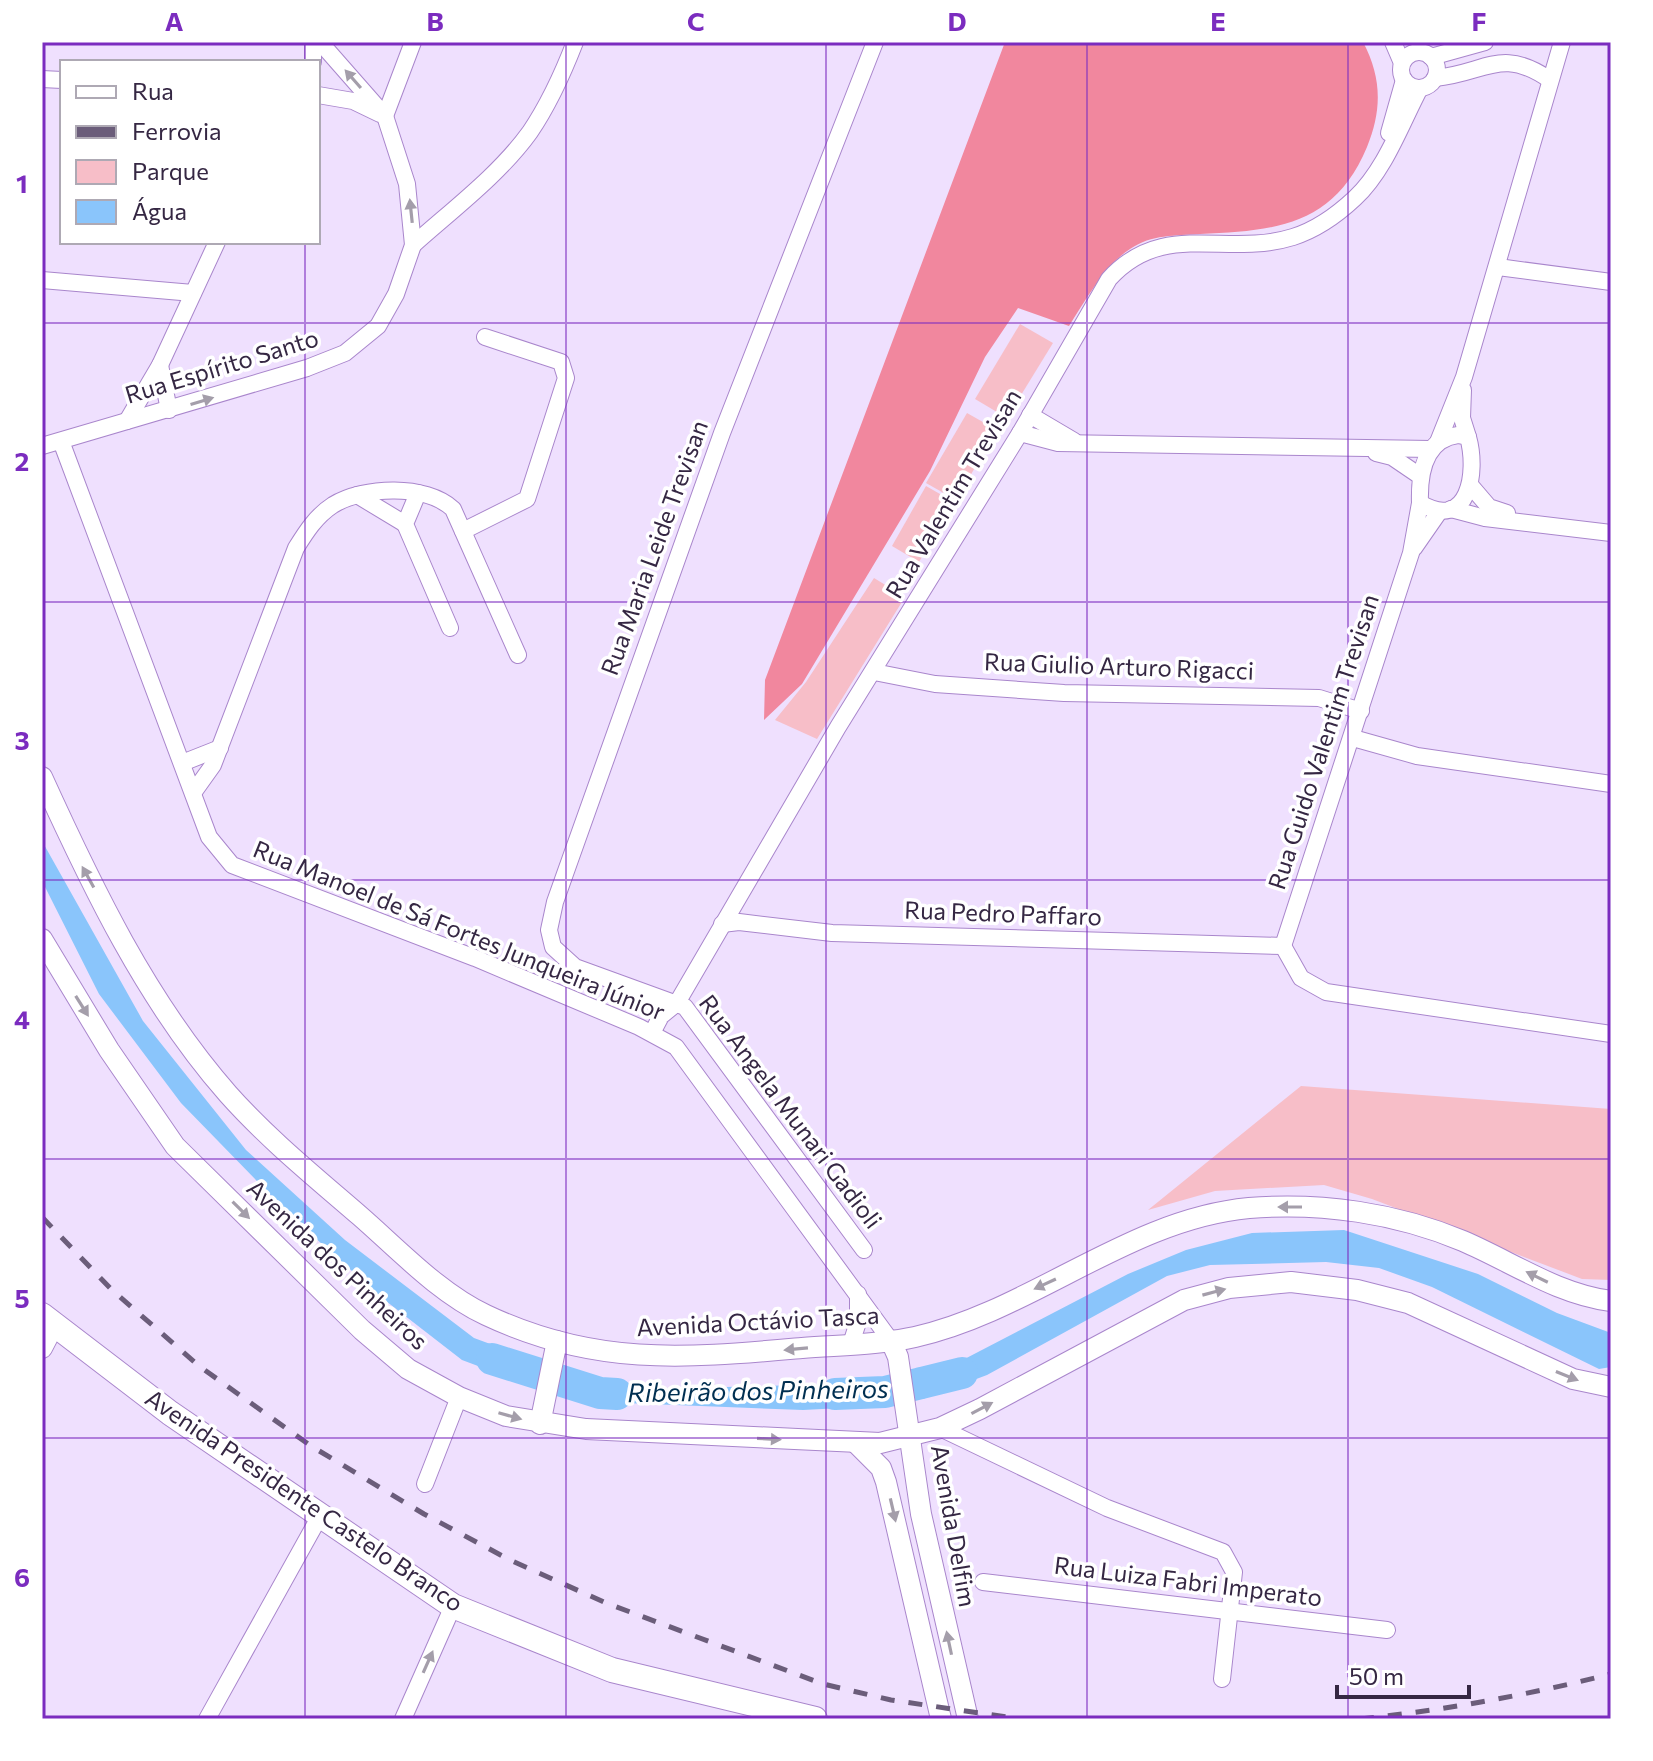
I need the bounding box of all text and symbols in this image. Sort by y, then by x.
text: A [165,5,184,36]
text: B [426,5,444,36]
text: C [687,5,705,36]
text: D [947,5,967,36]
text: E [1210,5,1226,36]
text: F [1471,5,1487,36]
legend [60,60,320,244]
one-way arrow [345,69,362,89]
text: Rua [132,76,174,105]
text: Ferrovia [132,116,222,145]
text: Parque [132,156,209,185]
text: 1 [16,167,28,198]
text: Água [132,196,187,225]
one-way arrow [404,198,417,223]
street label: Rua Espírito Santo [121,322,322,409]
street label: Rua Valentim Trevisan [879,383,1027,603]
one-way arrow [191,394,215,407]
street label: Rua Maria Leide Trevisan [594,416,713,679]
text: 2 [15,445,29,476]
street label: Rua Guido Valentim Trevisan [1261,590,1384,893]
street label: Rua Giulio Arturo Rigacci [984,646,1254,685]
text: 3 [14,724,30,755]
street label: Rua Manoel de Sá Fortes Junqueira Júnior [249,833,670,1026]
one-way arrow [82,866,96,888]
street label: Rua Pedro Paffaro [904,895,1102,930]
street label: Rua Angela Munari Gadioli [694,988,889,1234]
one-way arrow [74,995,88,1017]
text: 4 [14,1003,30,1034]
street label: Avenida dos Pinheiros [242,1173,434,1355]
one-way arrow [231,1200,250,1219]
one-way arrow [1277,1201,1302,1213]
one-way arrow [1526,1270,1549,1284]
one-way arrow [1033,1277,1057,1291]
text: 5 [14,1282,30,1313]
one-way arrow [1202,1286,1227,1298]
street label: Avenida Octávio Tasca [636,1300,880,1341]
one-way arrow [783,1343,808,1356]
one-way arrow [1555,1370,1579,1383]
water label: Ribeirão dos Pinheiros [627,1372,889,1407]
street label: Avenida Presidente Castelo Branco [141,1382,469,1617]
one-way arrow [971,1401,994,1414]
one-way arrow [499,1410,523,1423]
one-way arrow [757,1432,782,1445]
street label: Avenida Delfim [926,1442,983,1609]
one-way arrow [887,1498,900,1523]
street label: Rua Luiza Fabri Imperato [1053,1550,1324,1611]
text: 6 [14,1561,30,1592]
one-way arrow [942,1631,955,1656]
scale bar [1337,1649,1469,1699]
one-way arrow [421,1650,434,1674]
text: 50 m [1349,1661,1404,1690]

